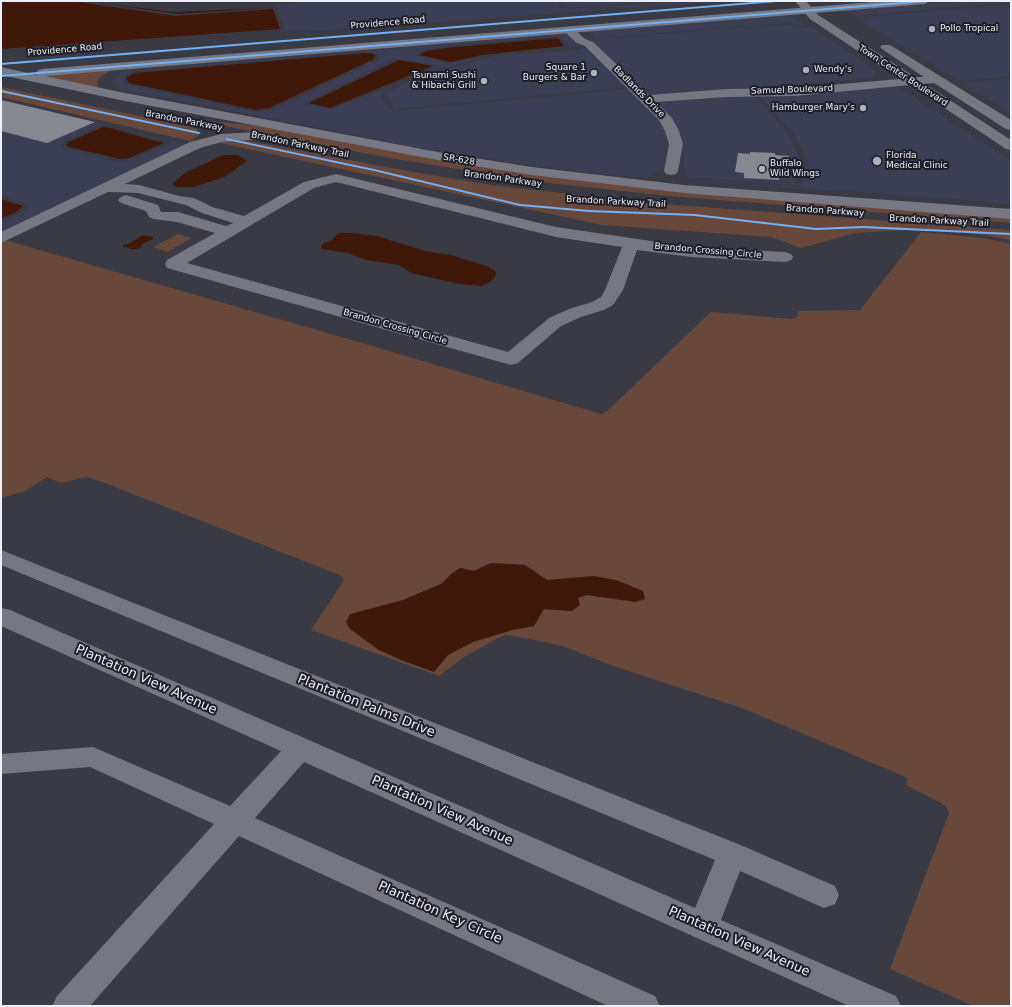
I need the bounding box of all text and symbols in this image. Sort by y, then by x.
street label: Providence Road [350,14,426,32]
marker: Pollo Tropical [927,24,937,34]
place label: Pollo Tropical [940,24,998,34]
street label: Providence Road [27,41,103,59]
street label: Town Center Boulevard [856,43,950,109]
place label: Square 1 Burgers & Bar [523,63,586,84]
street label: Badlands Drive [611,64,667,120]
marker: Wendy's [801,65,811,75]
place label: Wendy's [814,65,852,75]
marker: Square 1 Burgers & Bar [589,68,599,78]
place label: Tsunami Sushi & Hibachi Grill [411,71,476,92]
marker: Tsunami Sushi & Hibachi Grill [479,76,489,86]
street label: Samuel Boulevard [751,83,833,97]
place label: Hamburger Mary's [772,103,855,113]
marker: Hamburger Mary's [858,103,868,113]
street label: Brandon Parkway [144,108,224,134]
street label: Brandon Parkway Trail [250,129,350,161]
place label: Florida Medical Clinic [886,151,948,172]
street label: SR-628 [442,152,476,168]
marker: Florida Medical Clinic [871,155,883,167]
place label: Buffalo Wild Wings [770,159,820,180]
marker: Buffalo Wild Wings [757,164,767,174]
street label: Brandon Parkway [463,168,543,190]
street label: Brandon Parkway Trail [566,194,666,210]
street label: Brandon Parkway [785,203,865,219]
street label: Brandon Parkway Trail [889,213,989,229]
street label: Brandon Crossing Circle [654,241,762,261]
street label: Brandon Crossing Circle [342,307,448,347]
street label: Plantation View Avenue [73,642,219,718]
street label: Plantation Palms Drive [295,671,437,741]
street label: Plantation View Avenue [369,773,515,849]
street label: Plantation Key Circle [376,879,504,947]
street label: Plantation View Avenue [666,904,812,980]

